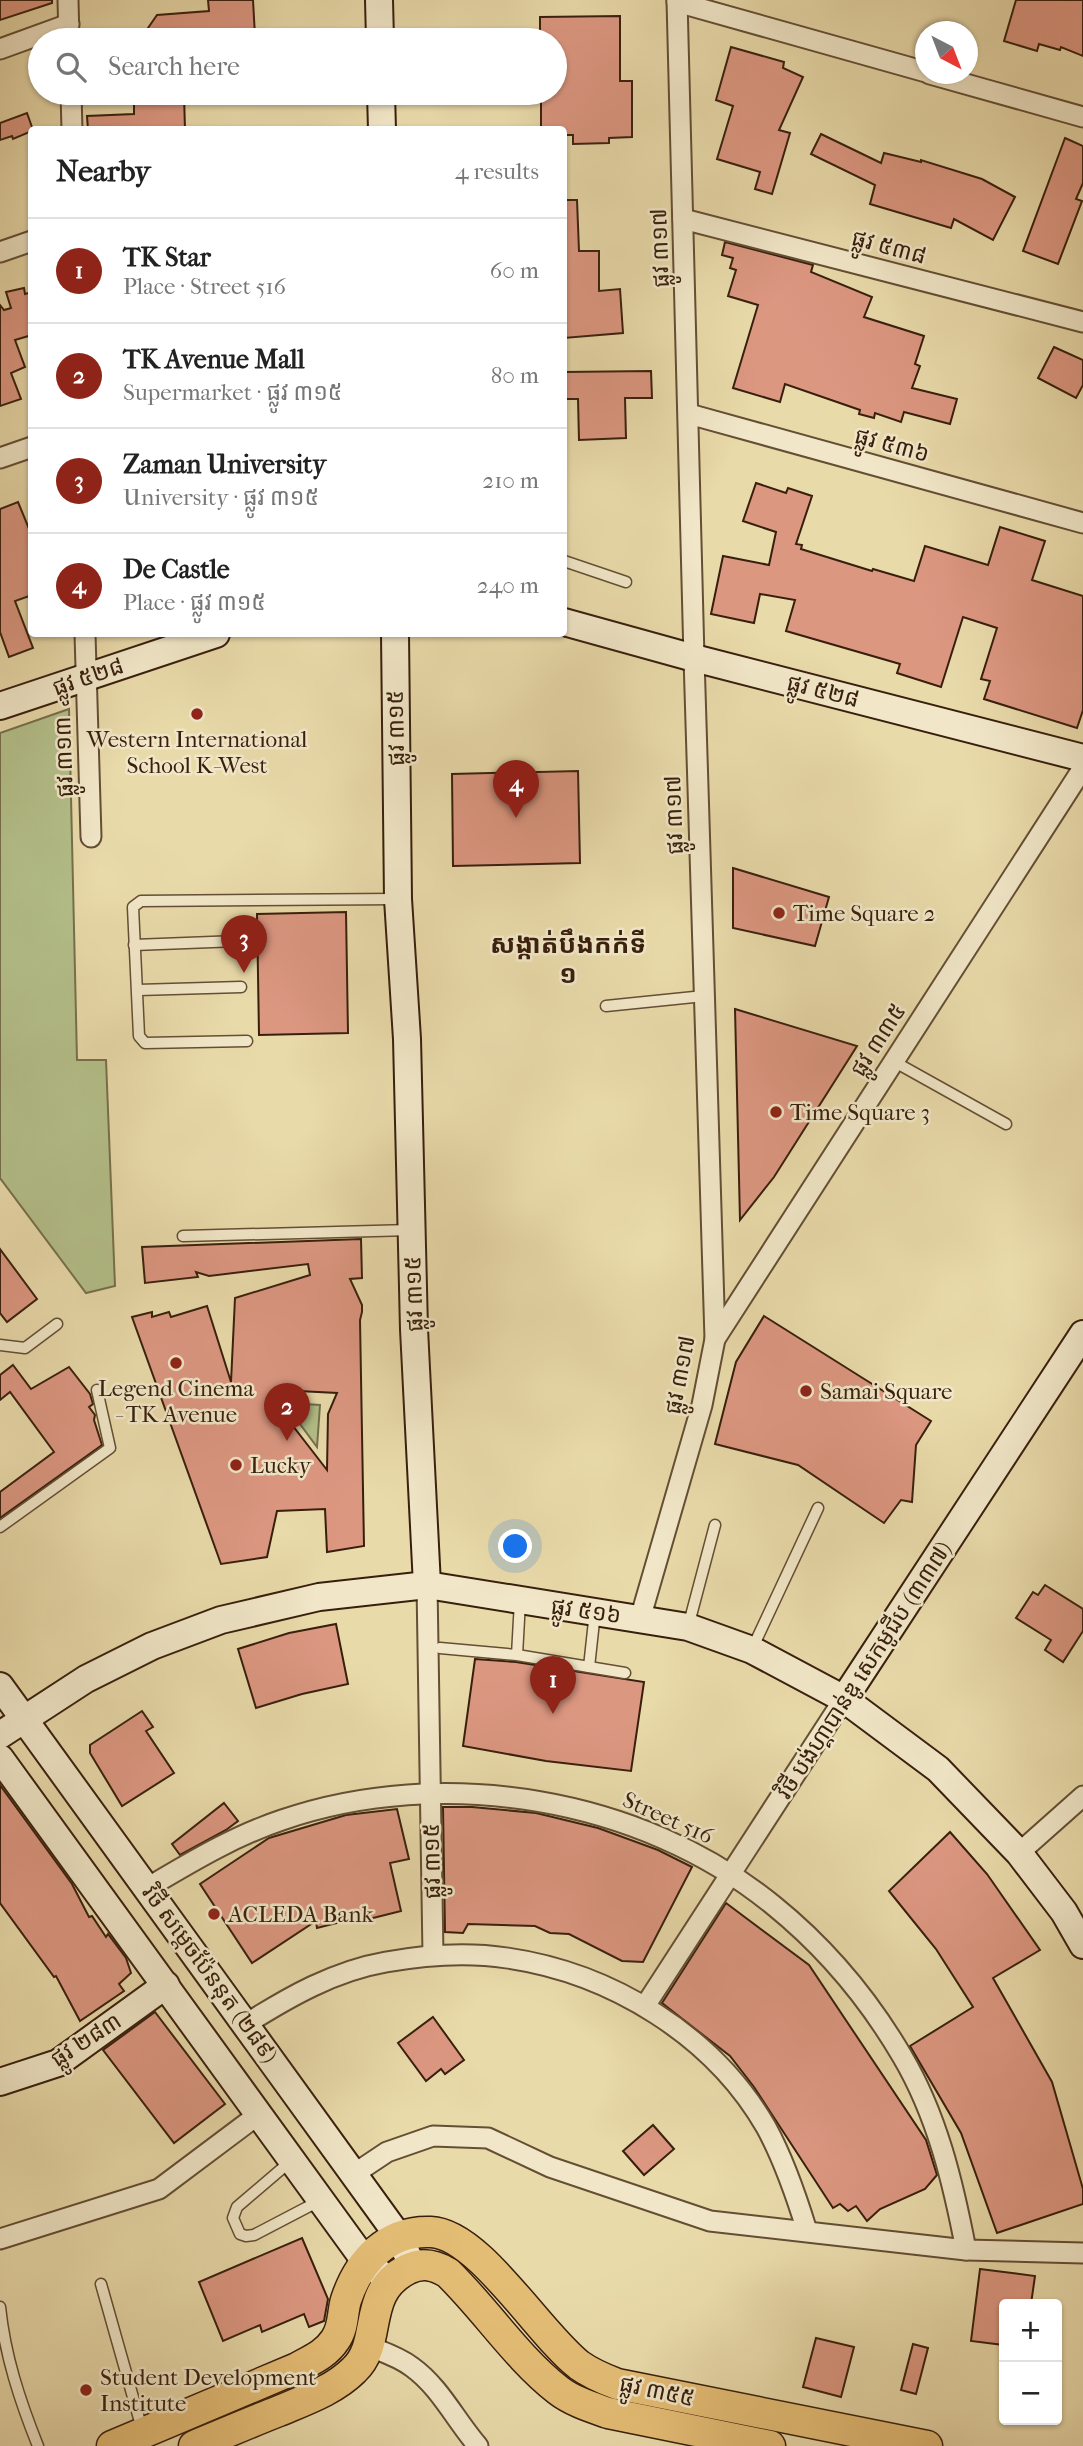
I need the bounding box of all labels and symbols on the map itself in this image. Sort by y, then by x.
north arrow [915,21,978,84]
street label: ផ្លូវ ៣១៧ [645,208,683,288]
street label: ផ្លូវ ៥៣៨ [847,224,929,277]
street label: ផ្លូវ ៥៣៦ [850,422,932,475]
street label: ផ្លូវ ៥២៨ [49,652,130,709]
street label: ផ្លូវ ៥២៨ [782,669,862,721]
street label: ផ្លូវ ៣១៥ [382,690,418,766]
marker: Western International School K-West [189,706,205,722]
street label: ផ្លូវ ៣១៣ [49,716,87,798]
place label: Western International School K-West [86,726,308,779]
pin: 4 [493,760,539,818]
street label: ផ្លូវ ៣១៧ [659,775,697,855]
place label: Time Square 2 [793,900,936,927]
marker: Time Square 2 [771,905,787,921]
pin: 3 [221,915,267,973]
district label: សង្កាត់បឹងកក់ទី ១ [490,928,646,990]
street label: ផ្លូវ ៣៣៥ [845,999,918,1086]
place label: Time Square 3 [790,1099,930,1126]
marker: Time Square 3 [768,1104,784,1120]
street label: ផ្លូវ ៣១៥ [399,1255,437,1332]
street label: ផ្លូវ ៣១៧ [659,1333,708,1418]
marker: Legend Cinema - TK Avenue [168,1355,184,1371]
place label: Legend Cinema - TK Avenue [98,1375,254,1428]
place label: Samai Square [820,1378,953,1405]
pin: 2 [264,1383,310,1441]
marker: Samai Square [798,1383,814,1399]
place label: Lucky [250,1452,312,1479]
marker: Lucky [228,1457,244,1473]
your location [498,1529,532,1563]
street label: វិថី បង់ហ្គាបាន់ឌូ សេកមូជីប (៣៣៧) [769,1535,959,1805]
street label: ផ្លូវ ៥១៦ [548,1593,623,1637]
pin: 1 [530,1656,576,1714]
street label: Street 516 [619,1786,718,1850]
street label: ផ្លូវ ៣១៥ [418,1823,454,1899]
street label: វិថី សម្តេចប៉ែននុត (២៨៩) [136,1879,285,2068]
place label: ACLEDA Bank [227,1901,375,1928]
marker: ACLEDA Bank [206,1906,222,1922]
street label: ផ្លូវ ២៨៣ [46,2007,131,2079]
place label: Student Development Institute [100,2364,316,2417]
street label: ផ្លូវ ៣៥៥ [615,2370,697,2420]
marker: Student Development Institute [78,2382,94,2398]

